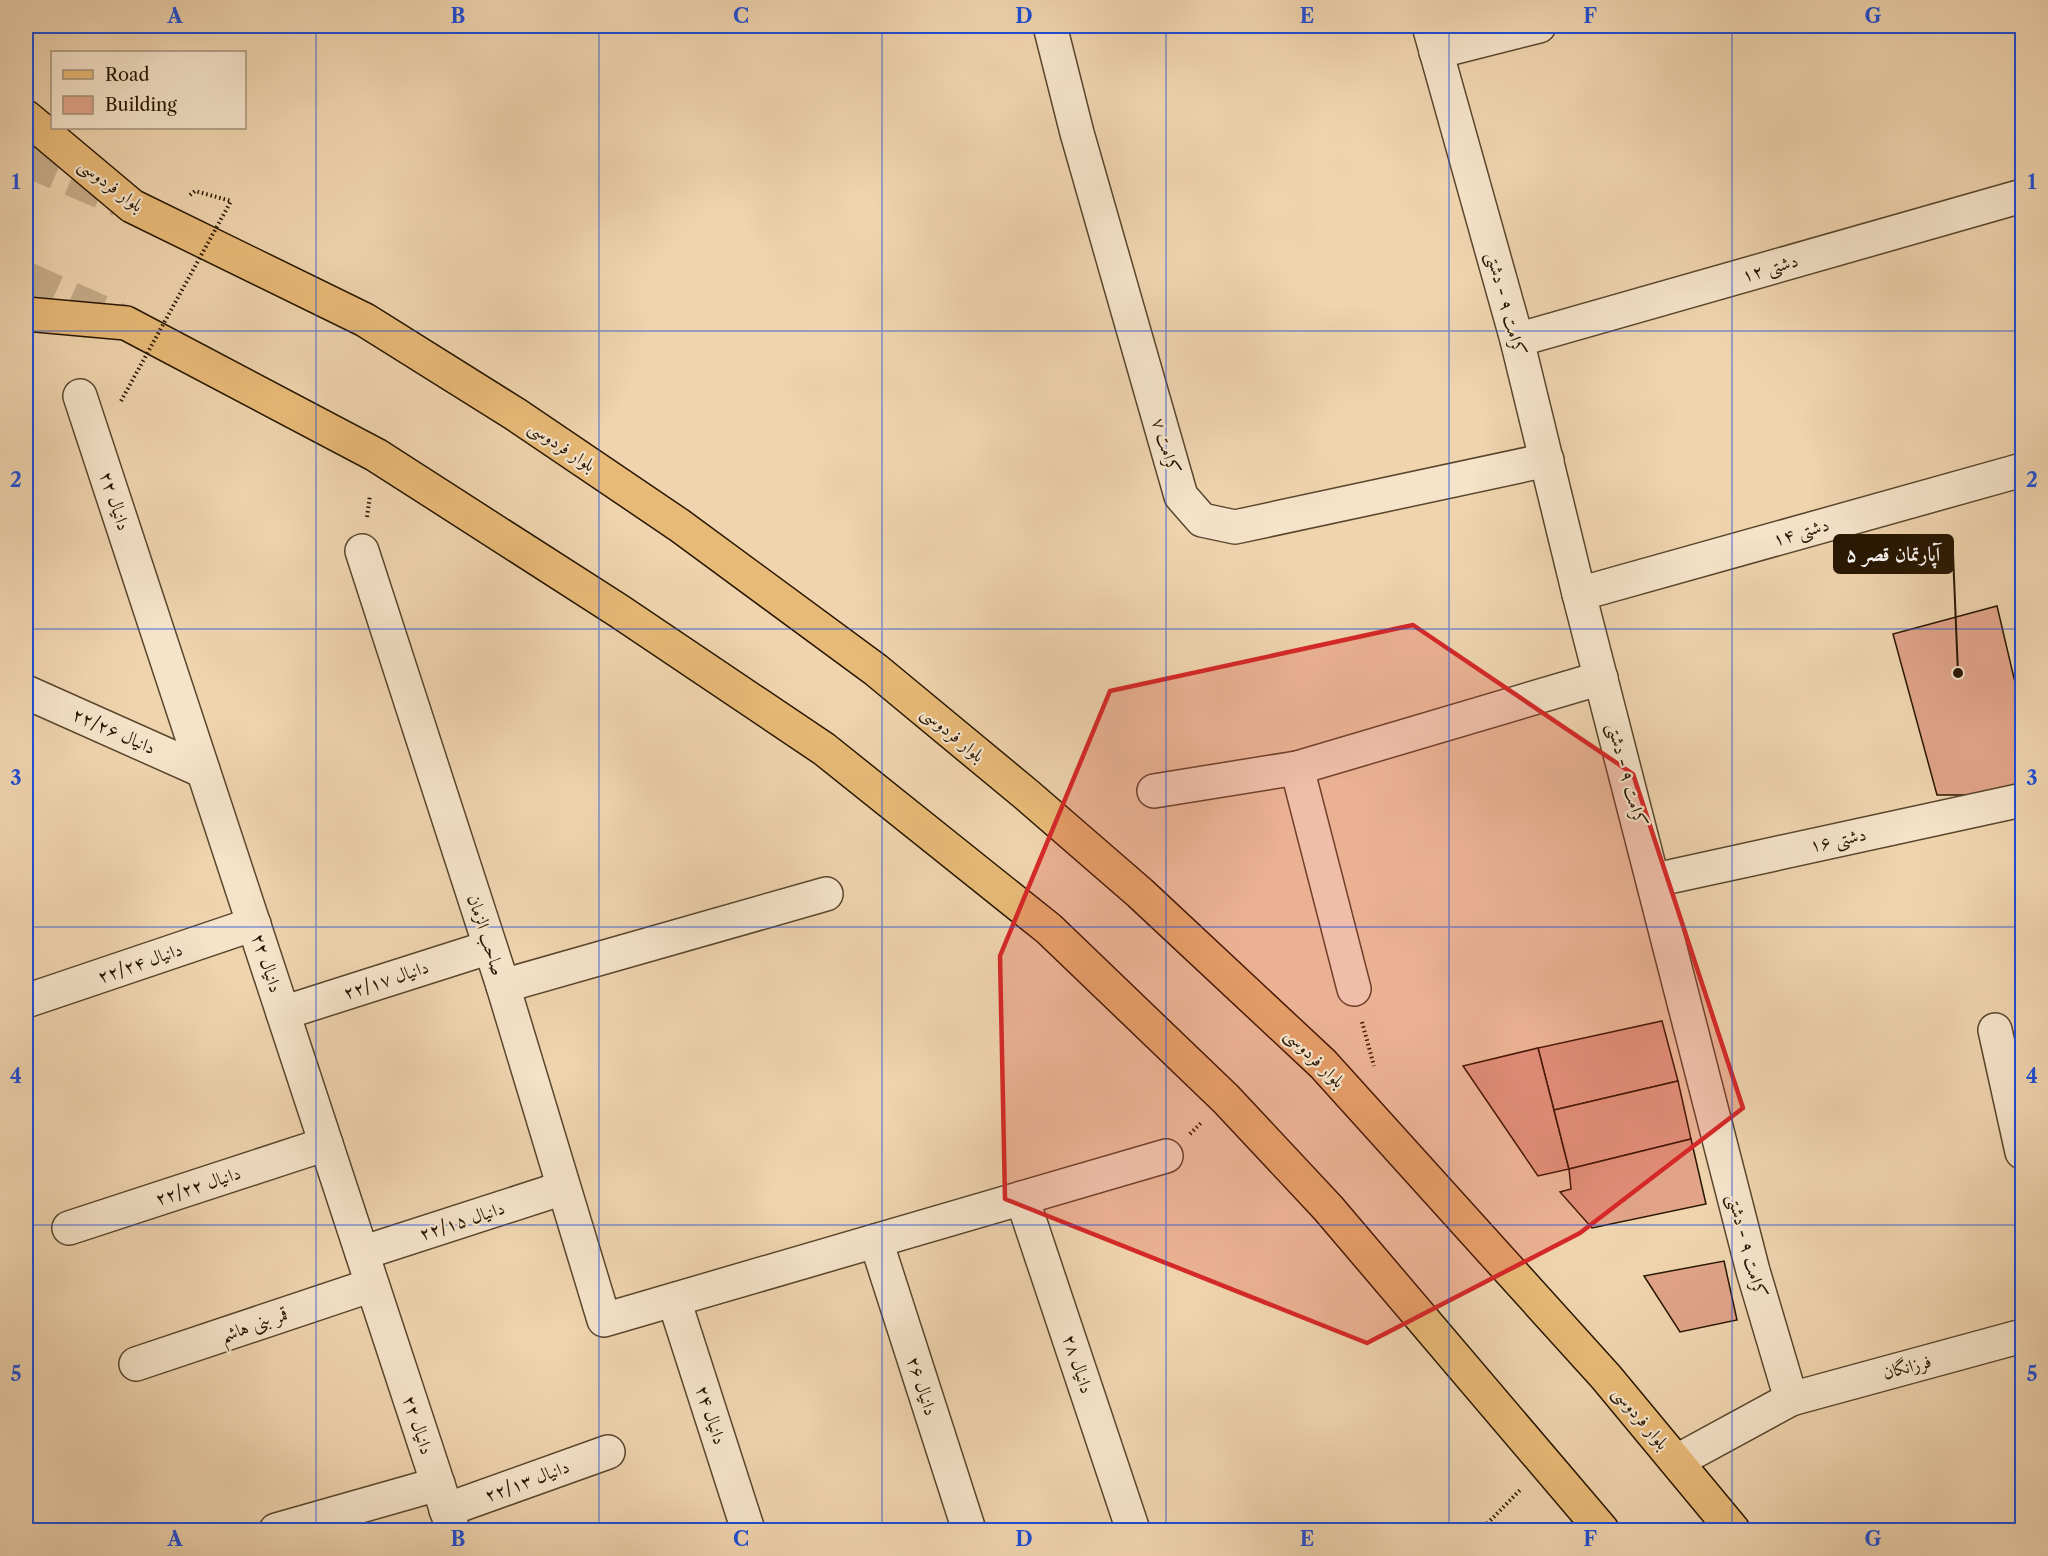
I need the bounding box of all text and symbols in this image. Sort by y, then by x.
text: A [166,4,183,28]
text: B [451,4,466,28]
text: C [733,4,749,28]
text: D [1015,4,1033,28]
text: E [1300,4,1314,28]
text: F [1583,4,1597,28]
text: G [1865,4,1882,28]
legend [51,51,246,129]
text: Road [105,64,150,86]
text: Building [105,94,177,116]
street label: بلوار فردوسی [73,153,148,218]
text: 1 [12,170,21,194]
text: 1 [2028,170,2037,194]
street label: کرامت ۹ - دشتی [1480,250,1530,359]
street label: دشتی ۱۲ [1739,250,1801,288]
street label: کرامت ۷ [1148,415,1184,477]
street label: بلوار فردوسی [523,416,600,478]
text: 2 [10,468,22,492]
text: 2 [2026,468,2038,492]
street label: دانیال ۲۲ [95,469,135,533]
street label: دشتی ۱۴ [1770,514,1832,552]
callout: آپارتمان قصر ۵ [1834,535,1953,573]
text: آپارتمان قصر ۵ [1846,542,1943,569]
street label: بلوار فردوسی [916,701,989,768]
street label: دانیال ۲۲/۲۶ [69,703,159,759]
street label: کرامت ۹ - دشتی [1601,721,1651,830]
text: 3 [10,766,22,790]
text: 3 [2026,766,2038,790]
street label: دشتی ۱۶ [1808,823,1869,859]
street label: صاحب الزمان [462,892,509,978]
street label: دانیال ۲۲ [247,931,287,995]
street label: دانیال ۲۲/۲۴ [95,938,185,988]
street label: دانیال ۲۲/۱۷ [341,956,431,1004]
street label: بلوار فردوسی [1279,1023,1350,1094]
text: 4 [10,1064,22,1088]
text: 4 [2026,1064,2038,1088]
street label: دانیال ۲۲/۲۲ [153,1162,243,1210]
street label: کرامت ۹ - دشتی [1721,1192,1771,1301]
street label: دانیال ۲۲/۱۵ [417,1197,507,1245]
street label: قمر بنی هاشم [217,1303,293,1353]
street label: دانیال ۲۸ [1058,1332,1098,1396]
street label: فرزانگان [1880,1349,1934,1385]
street label: دانیال ۲۶ [902,1354,942,1418]
text: 5 [10,1362,22,1386]
text: 5 [2026,1362,2038,1386]
street label: بلوار فردوسی [1607,1382,1674,1455]
street label: دانیال ۲۴ [691,1383,731,1447]
street label: دانیال ۲۲ [398,1393,438,1457]
street label: دانیال ۲۲/۱۳ [482,1456,572,1506]
text: A [166,1527,183,1551]
text: B [451,1527,466,1551]
text: C [733,1527,749,1551]
text: D [1015,1527,1033,1551]
text: E [1300,1527,1314,1551]
text: F [1583,1527,1597,1551]
text: G [1865,1527,1882,1551]

